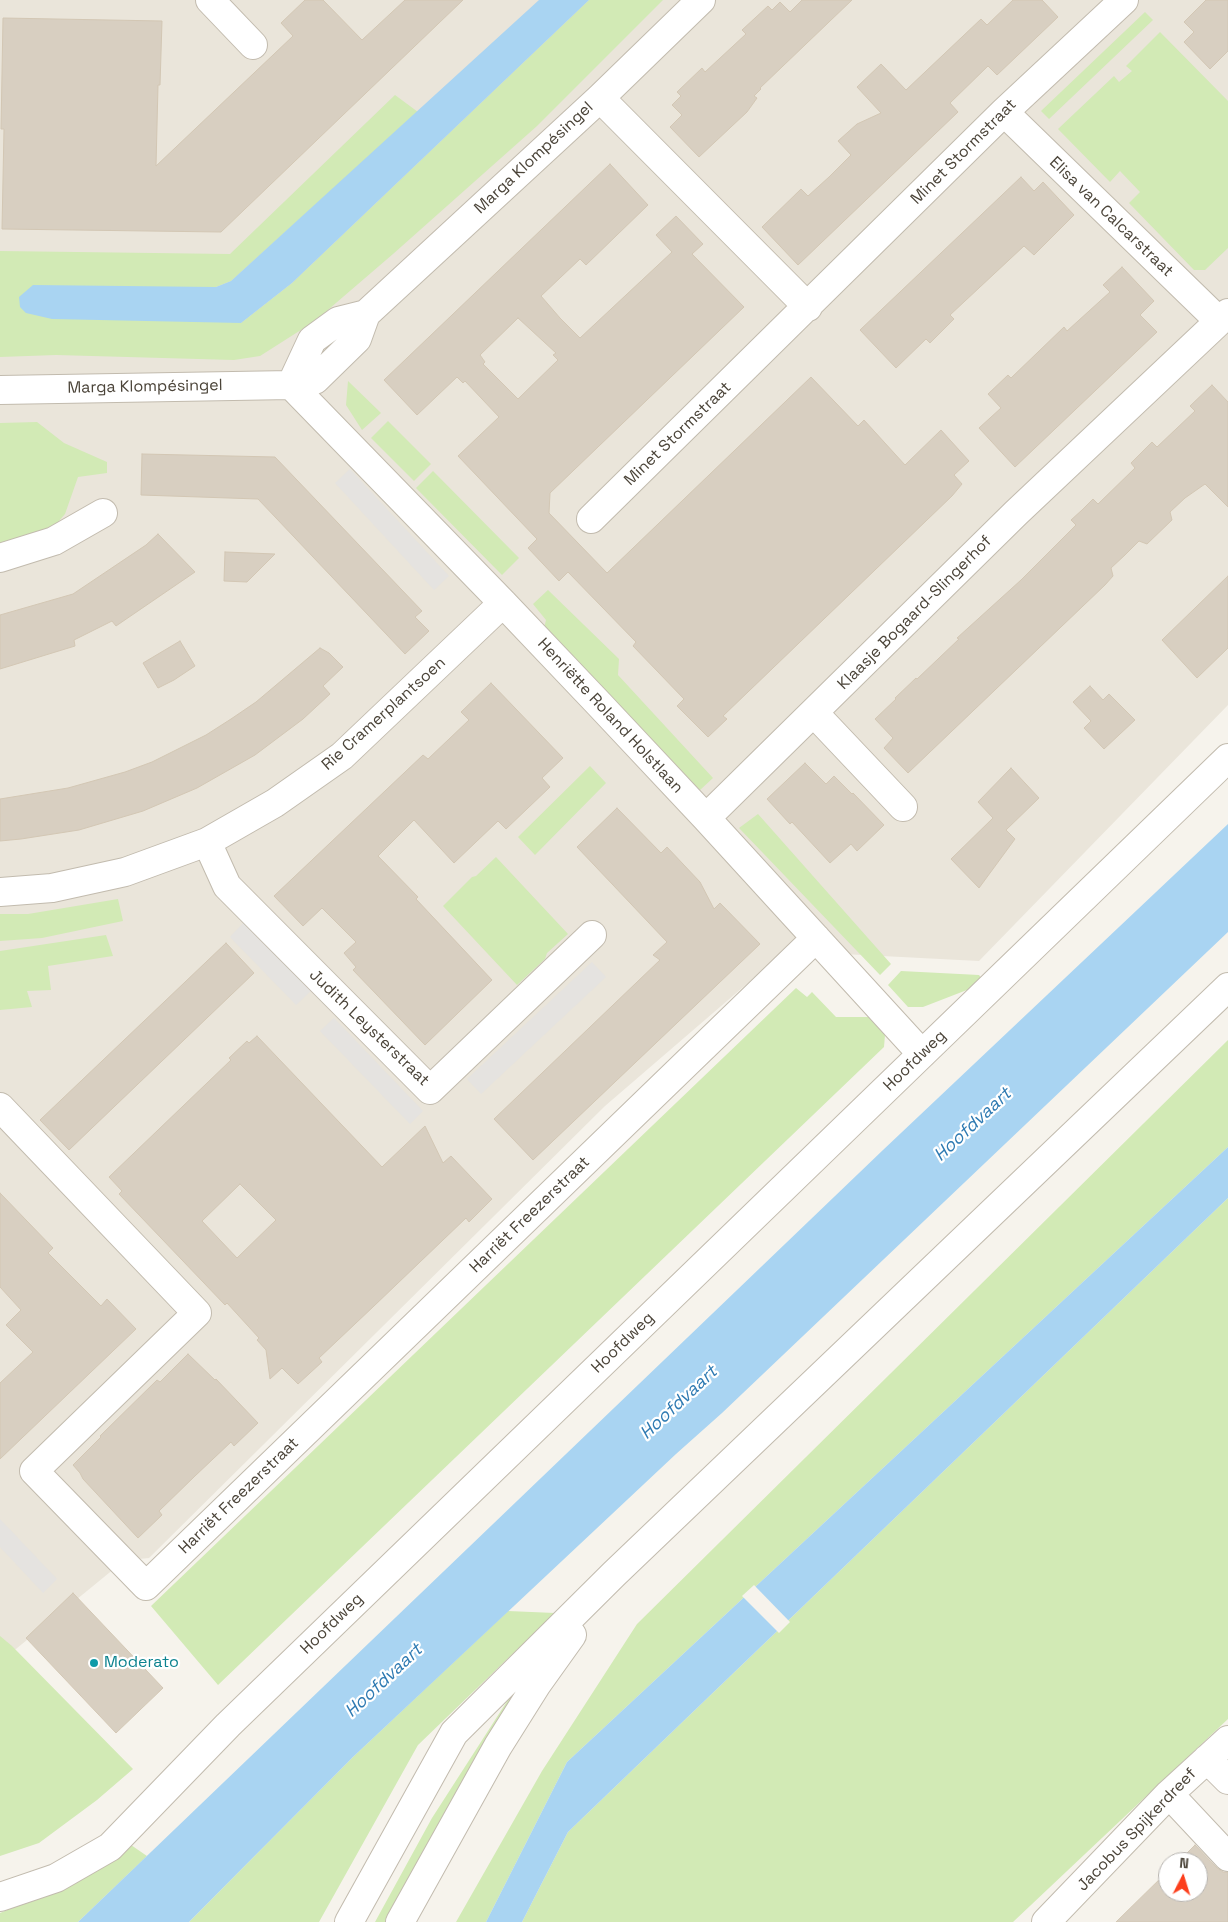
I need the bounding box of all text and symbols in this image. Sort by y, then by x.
street label: Minet Stormstraat [907,95,1021,209]
street label: Marga Klompésingel [471,98,597,218]
street label: Elisa van Calcarstraat [1045,153,1177,281]
street label: Marga Klompésingel [67,376,223,398]
street label: Minet Stormstraat [620,378,736,490]
street label: Klaasje Bogaard-Slingerhof [834,532,996,694]
street label: Henriëtte Roland Holstlaan [533,635,687,797]
street label: Rie Cramerplantsoen [318,653,450,775]
street label: Judith Leysterstraat [305,966,433,1090]
street label: Hoofdweg [880,1027,950,1095]
water label: Hoofdvaart [930,1084,1016,1166]
street label: Harriët Freezerstraat [466,1153,594,1277]
street label: Hoofdweg [588,1309,658,1377]
water label: Hoofdvaart [636,1362,722,1444]
street label: Harriët Freezerstraat [175,1434,303,1558]
street label: Hoofdweg [297,1590,367,1658]
water label: Hoofdvaart [341,1640,427,1722]
place label: Moderato [104,1653,179,1673]
marker: Moderato [88,1657,100,1669]
street label: Jacobus Spijkerdreef [1073,1765,1201,1895]
north arrow [1158,1852,1208,1902]
text: N [1179,1854,1190,1872]

